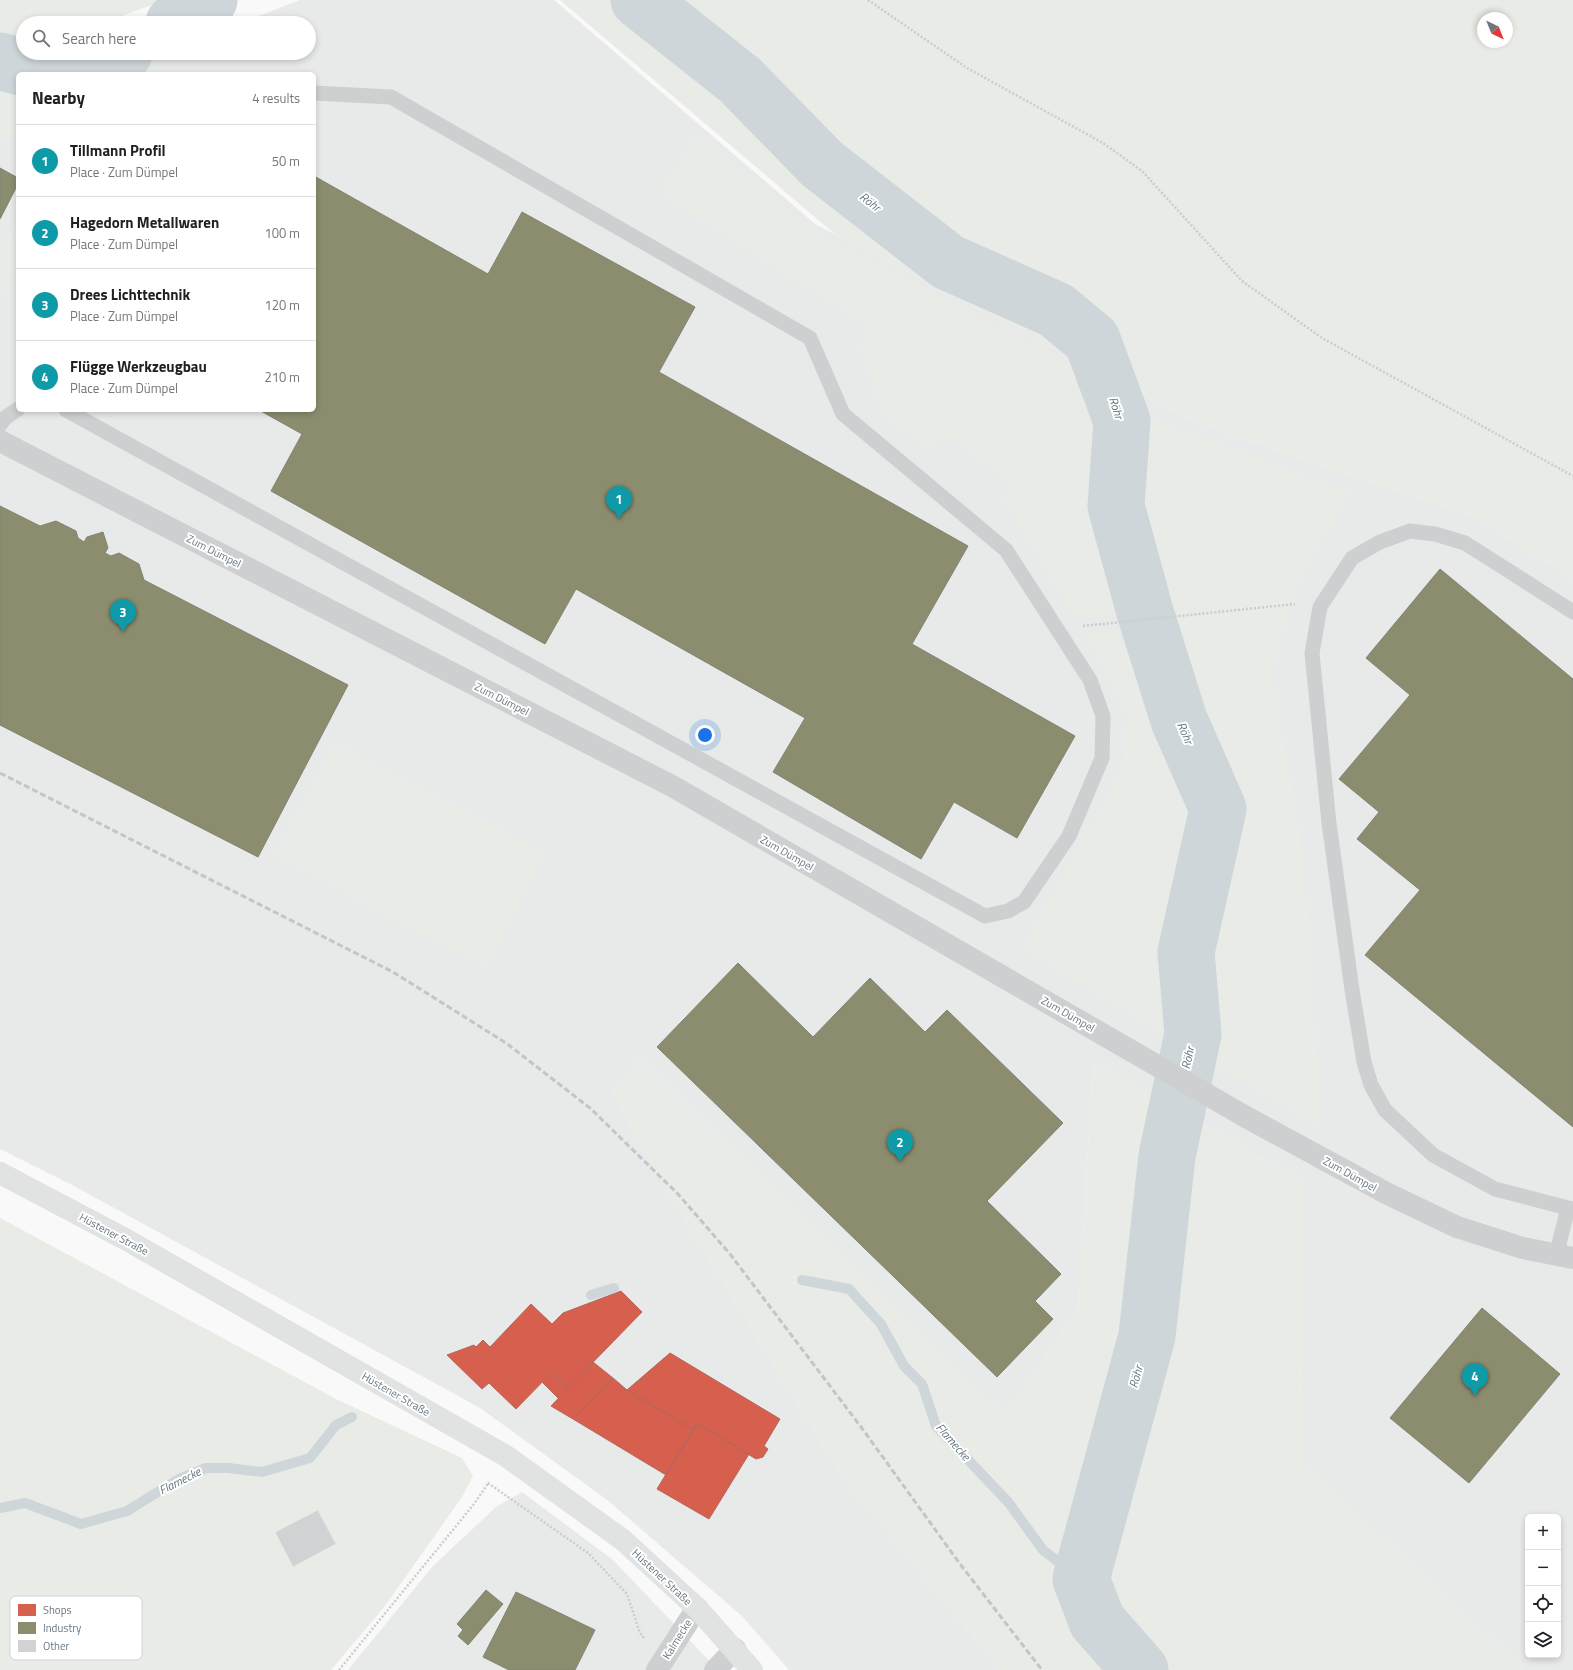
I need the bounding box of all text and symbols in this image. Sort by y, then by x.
north arrow [1477,12,1513,48]
search box [16,16,316,60]
icon: search [30,27,52,49]
text: Search here [62,27,136,50]
text: Nearby [32,85,85,111]
text: 4 results [252,88,300,108]
text: Tillmann Profil [70,139,166,162]
text: 1 [41,151,49,171]
text: 50 m [272,151,300,171]
text: Place · Zum Dümpel [70,162,178,182]
water label: Röhr [856,187,887,217]
text: Hagedorn Metallwaren [70,211,219,234]
text: 2 [41,223,49,243]
text: 100 m [264,223,300,243]
text: Place · Zum Dümpel [70,234,178,254]
text: Drees Lichttechnik [70,283,190,306]
text: 3 [41,295,49,315]
text: 120 m [264,295,300,315]
text: Place · Zum Dümpel [70,306,178,326]
text: Flügge Werkzeugbau [70,355,207,378]
text: 4 [41,367,49,387]
text: 210 m [264,367,300,387]
text: Place · Zum Dümpel [70,378,178,398]
water label: Röhr [1104,394,1130,424]
pin: 1 [606,486,632,519]
street label: Zum Dümpel [184,530,244,572]
pin: 3 [110,599,136,632]
street label: Zum Dümpel [472,678,532,720]
water label: Röhr [1172,719,1199,749]
your location [695,725,715,745]
street label: Zum Dümpel [757,831,817,875]
street label: Zum Dümpel [1038,992,1098,1036]
water label: Röhr [1176,1043,1200,1071]
pin: 2 [887,1129,913,1162]
street label: Zum Dümpel [1320,1153,1380,1195]
street label: Hüstener Straße [77,1209,152,1259]
water label: Röhr [1123,1361,1148,1390]
pin: 4 [1462,1363,1488,1396]
street label: Hüstener Straße [359,1368,433,1420]
water label: Flamecke [932,1419,976,1466]
water label: Flamecke [156,1461,205,1499]
map controls [1525,1514,1561,1658]
button: + [1525,1514,1561,1550]
street label: Hüstener Straße [629,1545,696,1609]
button: − [1525,1550,1561,1586]
button: locate [1525,1586,1561,1622]
legend [10,1596,142,1660]
text: Shops [43,1602,72,1618]
street label: Kalmecke [658,1616,696,1662]
text: Industry [43,1620,82,1636]
button: layers [1525,1622,1561,1658]
text: Other [43,1638,70,1654]

